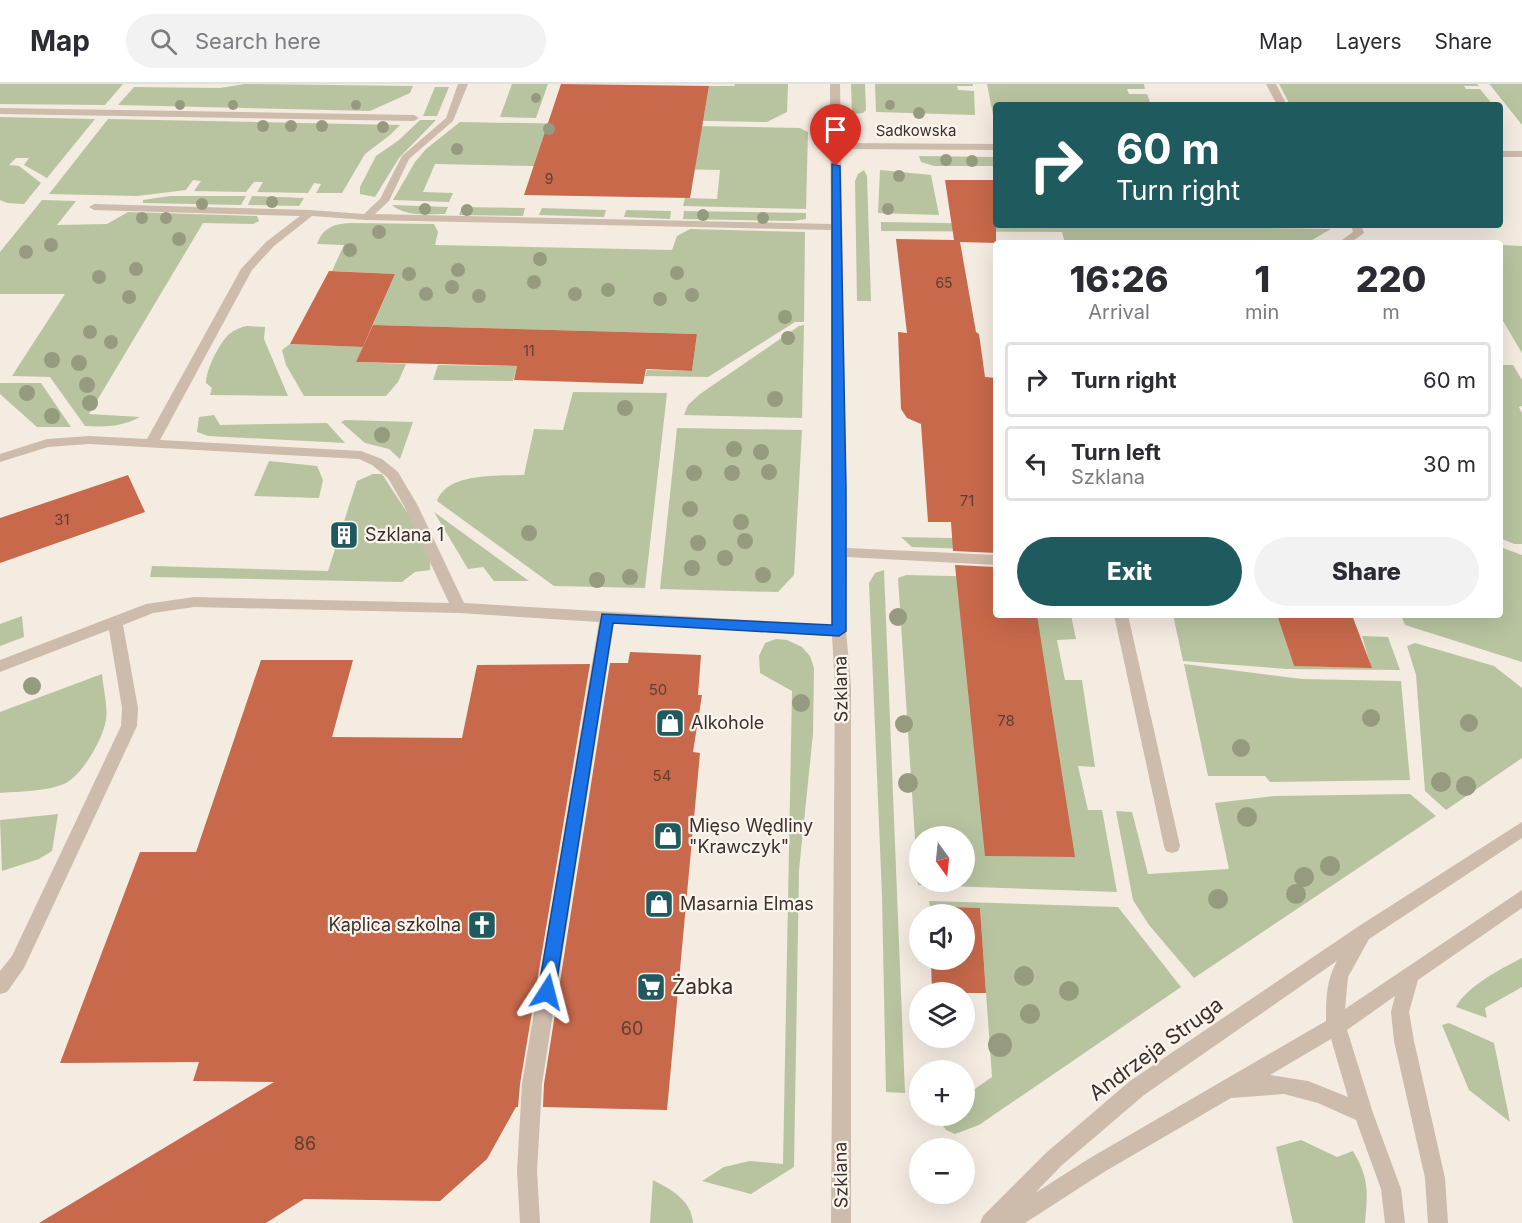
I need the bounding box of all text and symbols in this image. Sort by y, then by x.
search box [126,14,546,68]
text: Map [30,24,90,58]
icon: search [147,25,180,58]
text: Search here [195,28,321,54]
text: Map [1259,29,1303,54]
text: Layers [1336,29,1402,54]
text: Share [1435,29,1492,54]
pin [810,104,861,166]
icon: arrive [819,113,852,146]
street label: Sadkowska [876,121,956,140]
text: 60 m [1116,123,1220,174]
icon: right [1017,126,1095,204]
house number: 9 [545,170,553,187]
text: Turn right [1116,174,1240,207]
text: 16:26 [1069,257,1169,301]
text: 1 [1254,257,1270,301]
text: 220 [1356,257,1427,301]
house number: 65 [935,274,953,291]
text: Arrival [1088,300,1150,324]
text: min [1245,300,1279,324]
text: m [1382,300,1400,324]
house number: 11 [523,342,535,359]
icon: right [1020,363,1053,396]
text: Turn right [1071,367,1177,393]
text: 60 m [1423,367,1476,393]
text: Turn left [1071,439,1161,465]
icon: left [1020,447,1053,480]
text: 30 m [1423,451,1476,477]
text: Szklana [1071,465,1145,489]
house number: 71 [960,491,974,510]
house number: 31 [54,510,70,529]
building icon: Szklana 1 [328,519,360,551]
place label: Szklana 1 [365,524,444,545]
button: Exit [1017,537,1242,606]
button: Share [1254,537,1479,606]
street label: Szklana [829,656,852,722]
house number: 50 [649,680,667,699]
shop icon: Alkohole [654,707,686,739]
house number: 78 [997,711,1015,730]
place label: Alkohole [691,712,764,733]
house number: 54 [653,766,671,785]
place label: Mięso Wędliny "Krawczyk" [689,815,813,857]
shop icon: Mięso Wędliny "Krawczyk" [652,820,684,852]
north arrow [909,826,975,892]
map controls [909,826,975,1204]
shop icon: Masarnia Elmas [643,888,675,920]
place label: Masarnia Elmas [680,893,814,914]
button: sound [909,904,975,970]
church icon: Kaplica szkolna [466,909,498,941]
place label: Kaplica szkolna [329,914,461,935]
position arrow [515,960,579,1024]
supermarket icon: Żabka [635,971,667,1003]
place label: Żabka [672,973,733,999]
button: layers [909,982,975,1048]
street label: Andrzeja Struga [1084,992,1228,1106]
house number: 60 [621,1018,643,1039]
button: + [909,1060,975,1126]
house number: 86 [294,1133,316,1154]
button: − [909,1138,975,1204]
street label: Szklana [829,1142,852,1208]

